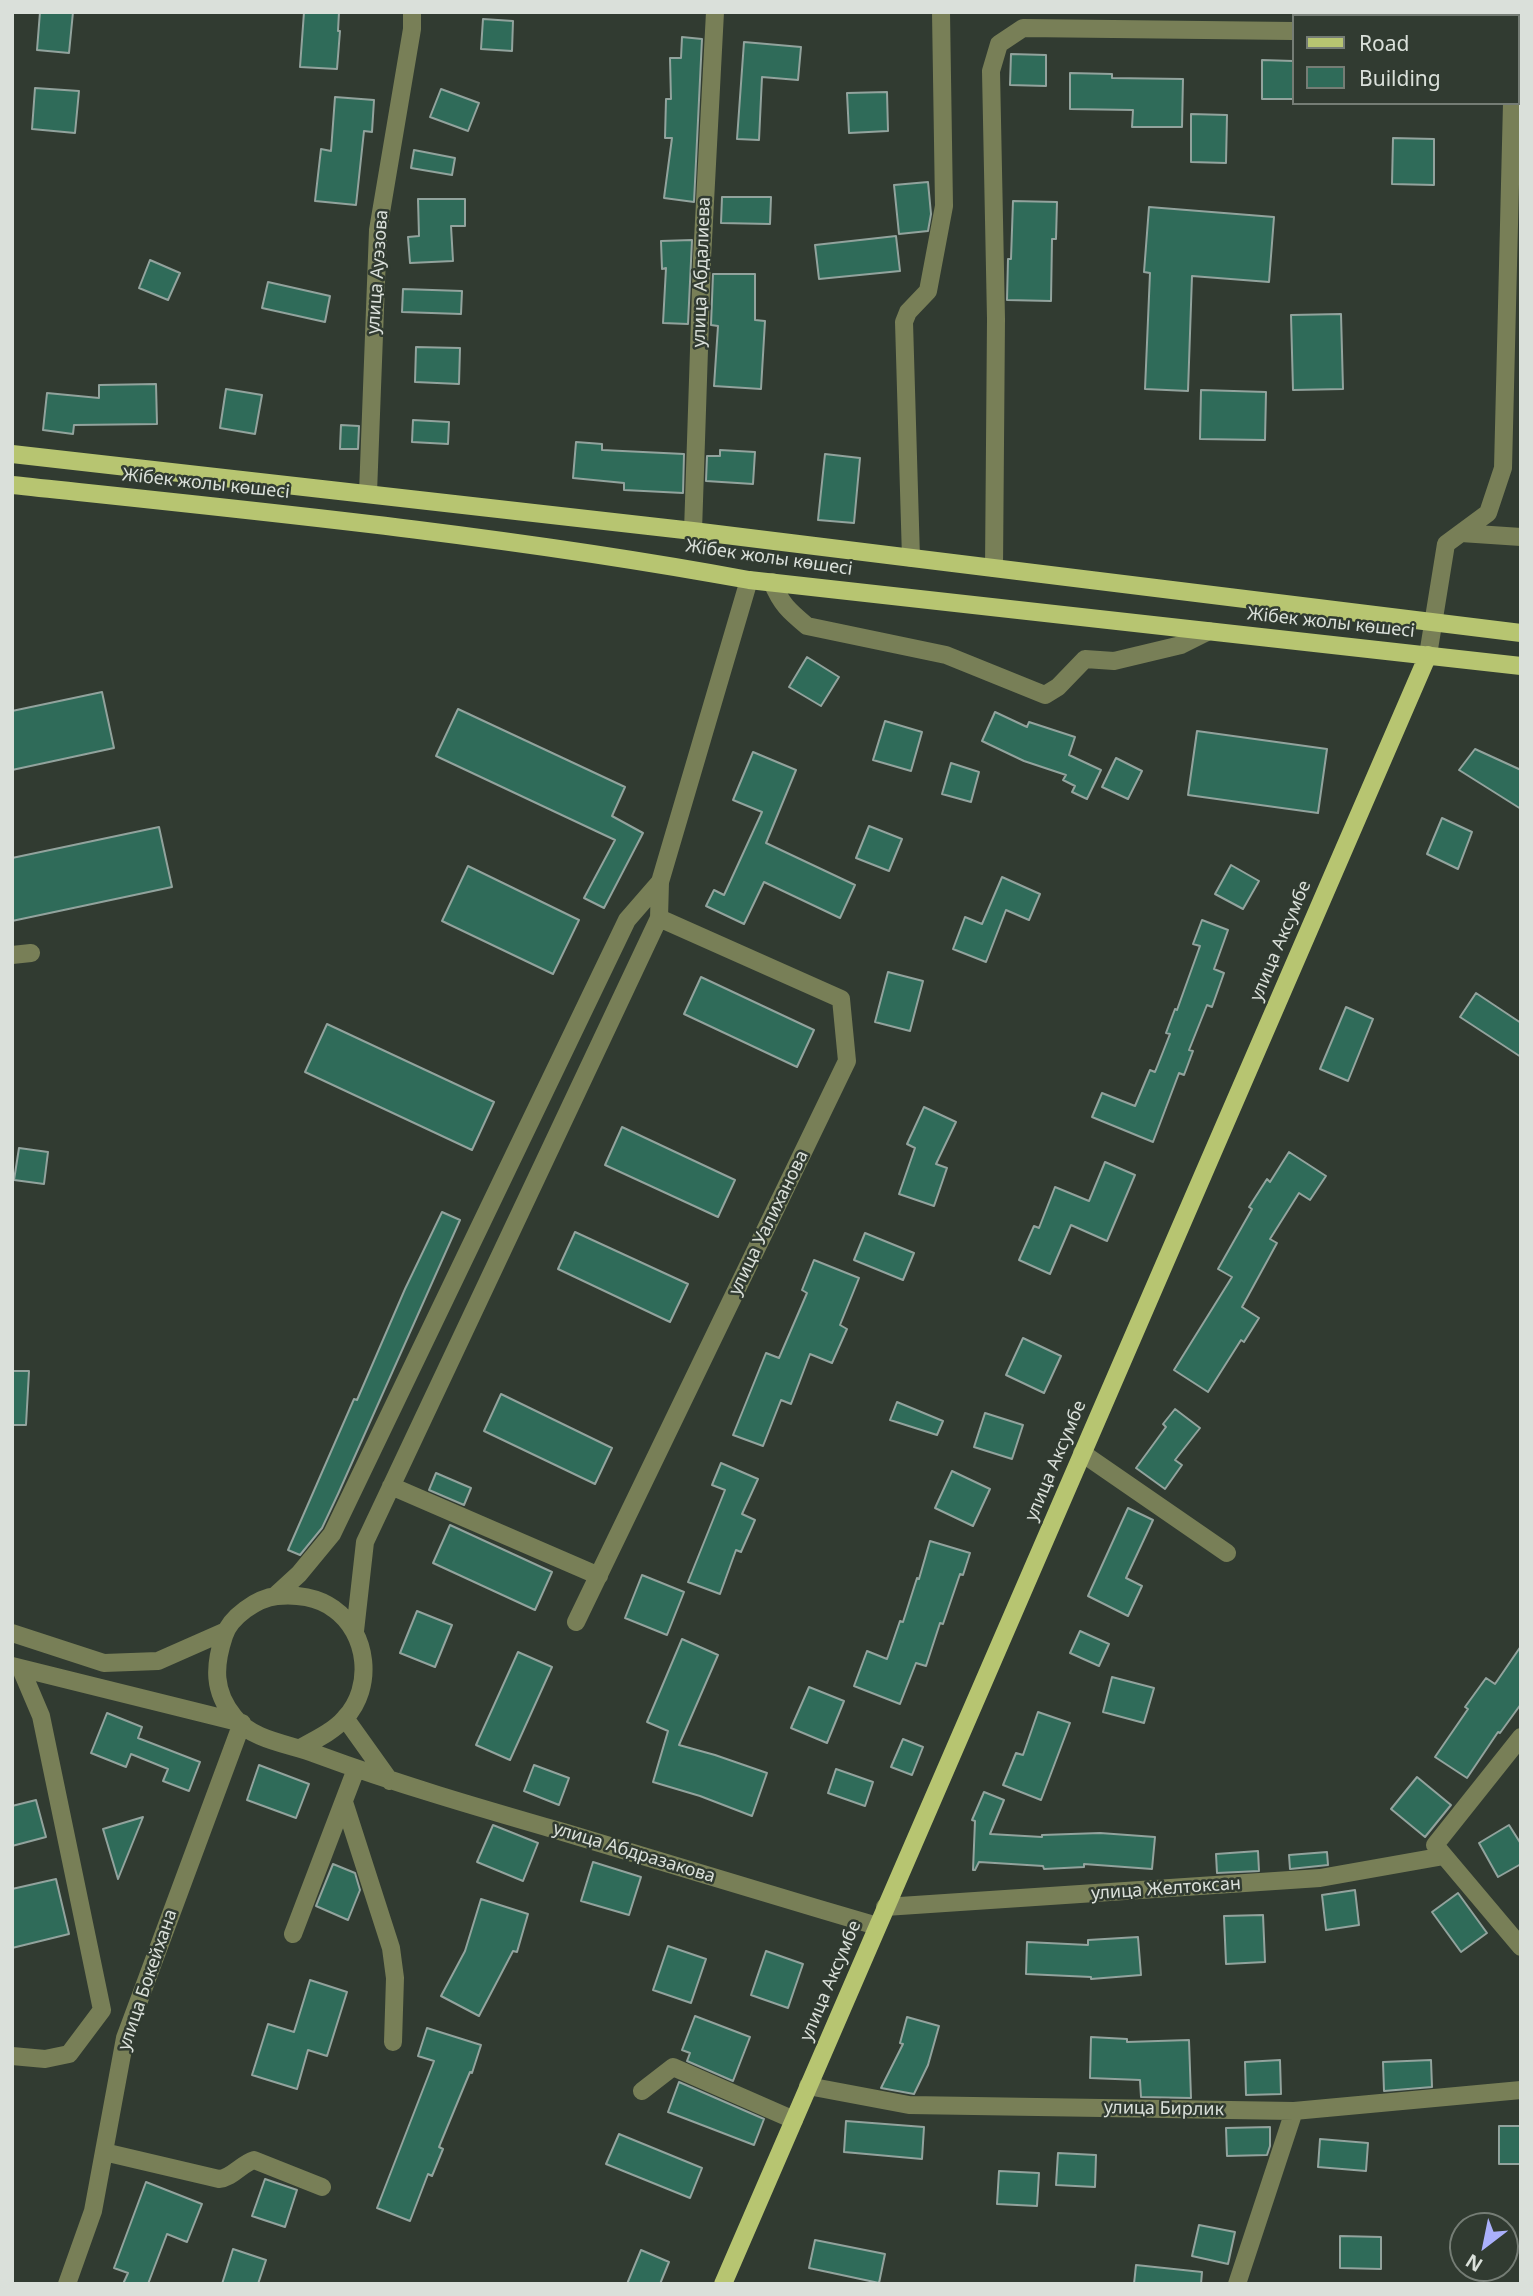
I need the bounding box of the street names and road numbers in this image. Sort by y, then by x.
street label: улица Абдалиева [689,196,715,348]
street label: улица Ауэзова [363,209,393,335]
street label: Жібек жолы көшесі [121,464,291,504]
street label: Жібек жолы көшесі [684,536,854,580]
street label: Жібек жолы көшесі [1246,603,1416,643]
street label: улица Аксумбе [1246,877,1316,1005]
street label: улица Уалиханова [725,1147,813,1299]
street label: улица Аксумбе [1021,1397,1091,1525]
street label: улица Абдразакова [550,1818,718,1888]
street label: улица Желтоксан [1090,1873,1242,1905]
street label: улица Бокейхана [114,1907,182,2053]
street label: улица Аксумбе [796,1917,866,2045]
street label: улица Бирлик [1104,2097,1224,2121]

